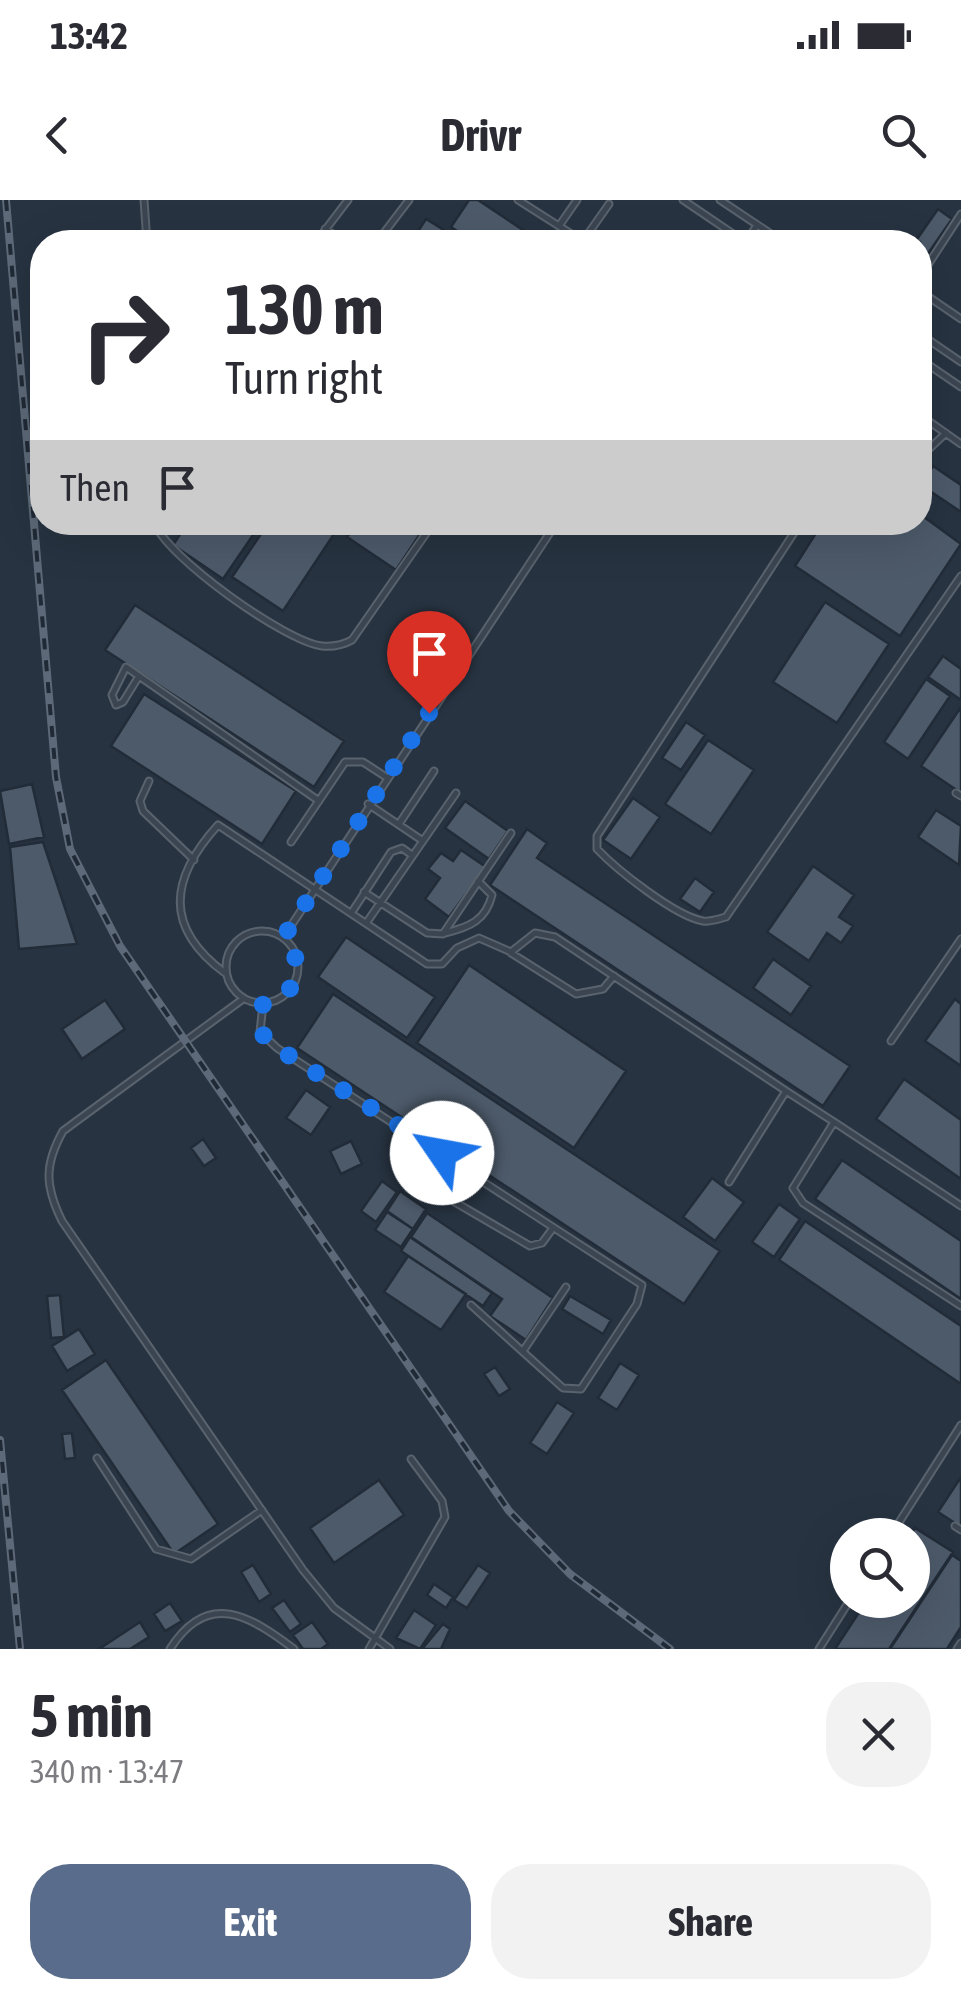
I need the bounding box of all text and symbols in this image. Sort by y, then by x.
text: 13:42 [50,14,128,57]
icon: back [30,108,85,163]
icon: search [876,108,931,163]
text: Drivr [440,109,521,161]
text: 130 m [225,269,384,349]
icon: right [60,270,190,400]
text: Turn right [225,352,383,404]
icon: arrive [150,460,205,515]
text: Then [60,466,130,509]
pin [387,611,472,714]
icon: arrive [402,626,457,681]
position arrow [390,1101,494,1205]
map controls [830,1518,930,1618]
button: search [830,1518,930,1618]
text: 5 min [30,1681,153,1750]
button: close [826,1682,931,1787]
text: 340 m · 13:47 [30,1753,184,1790]
button: Exit [30,1864,471,1979]
button: Share [491,1864,931,1979]

